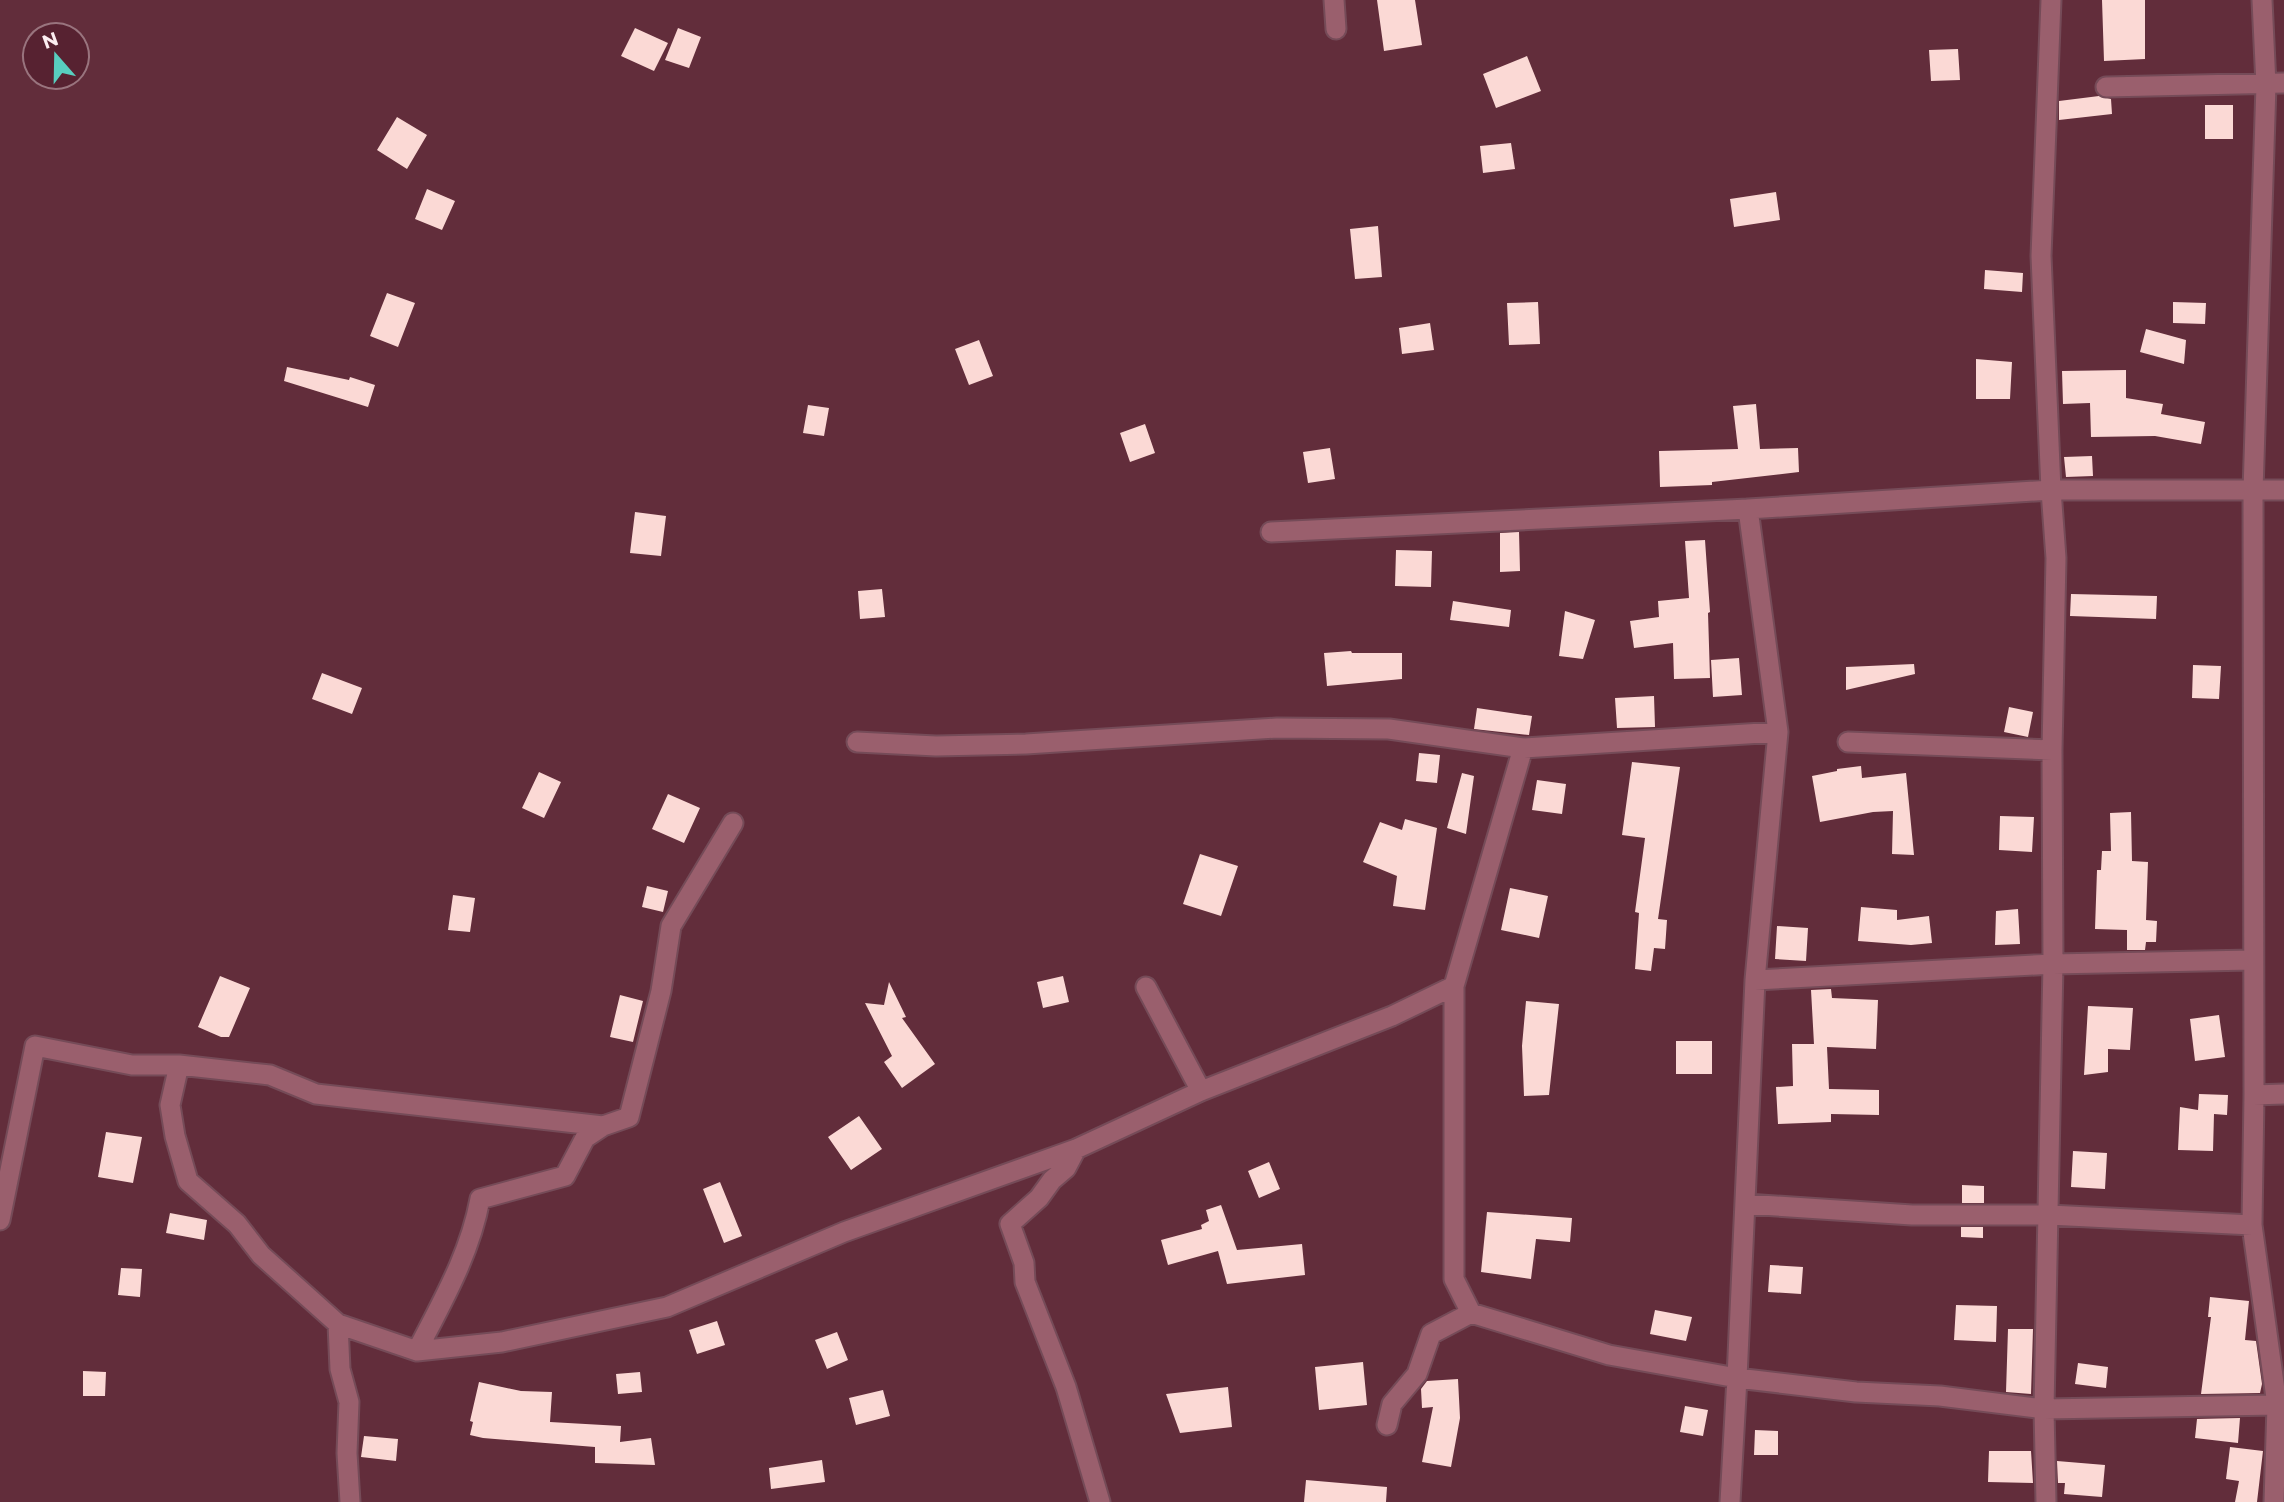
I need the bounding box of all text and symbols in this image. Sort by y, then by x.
north arrow [21,21,91,91]
text: N [39,27,62,54]

